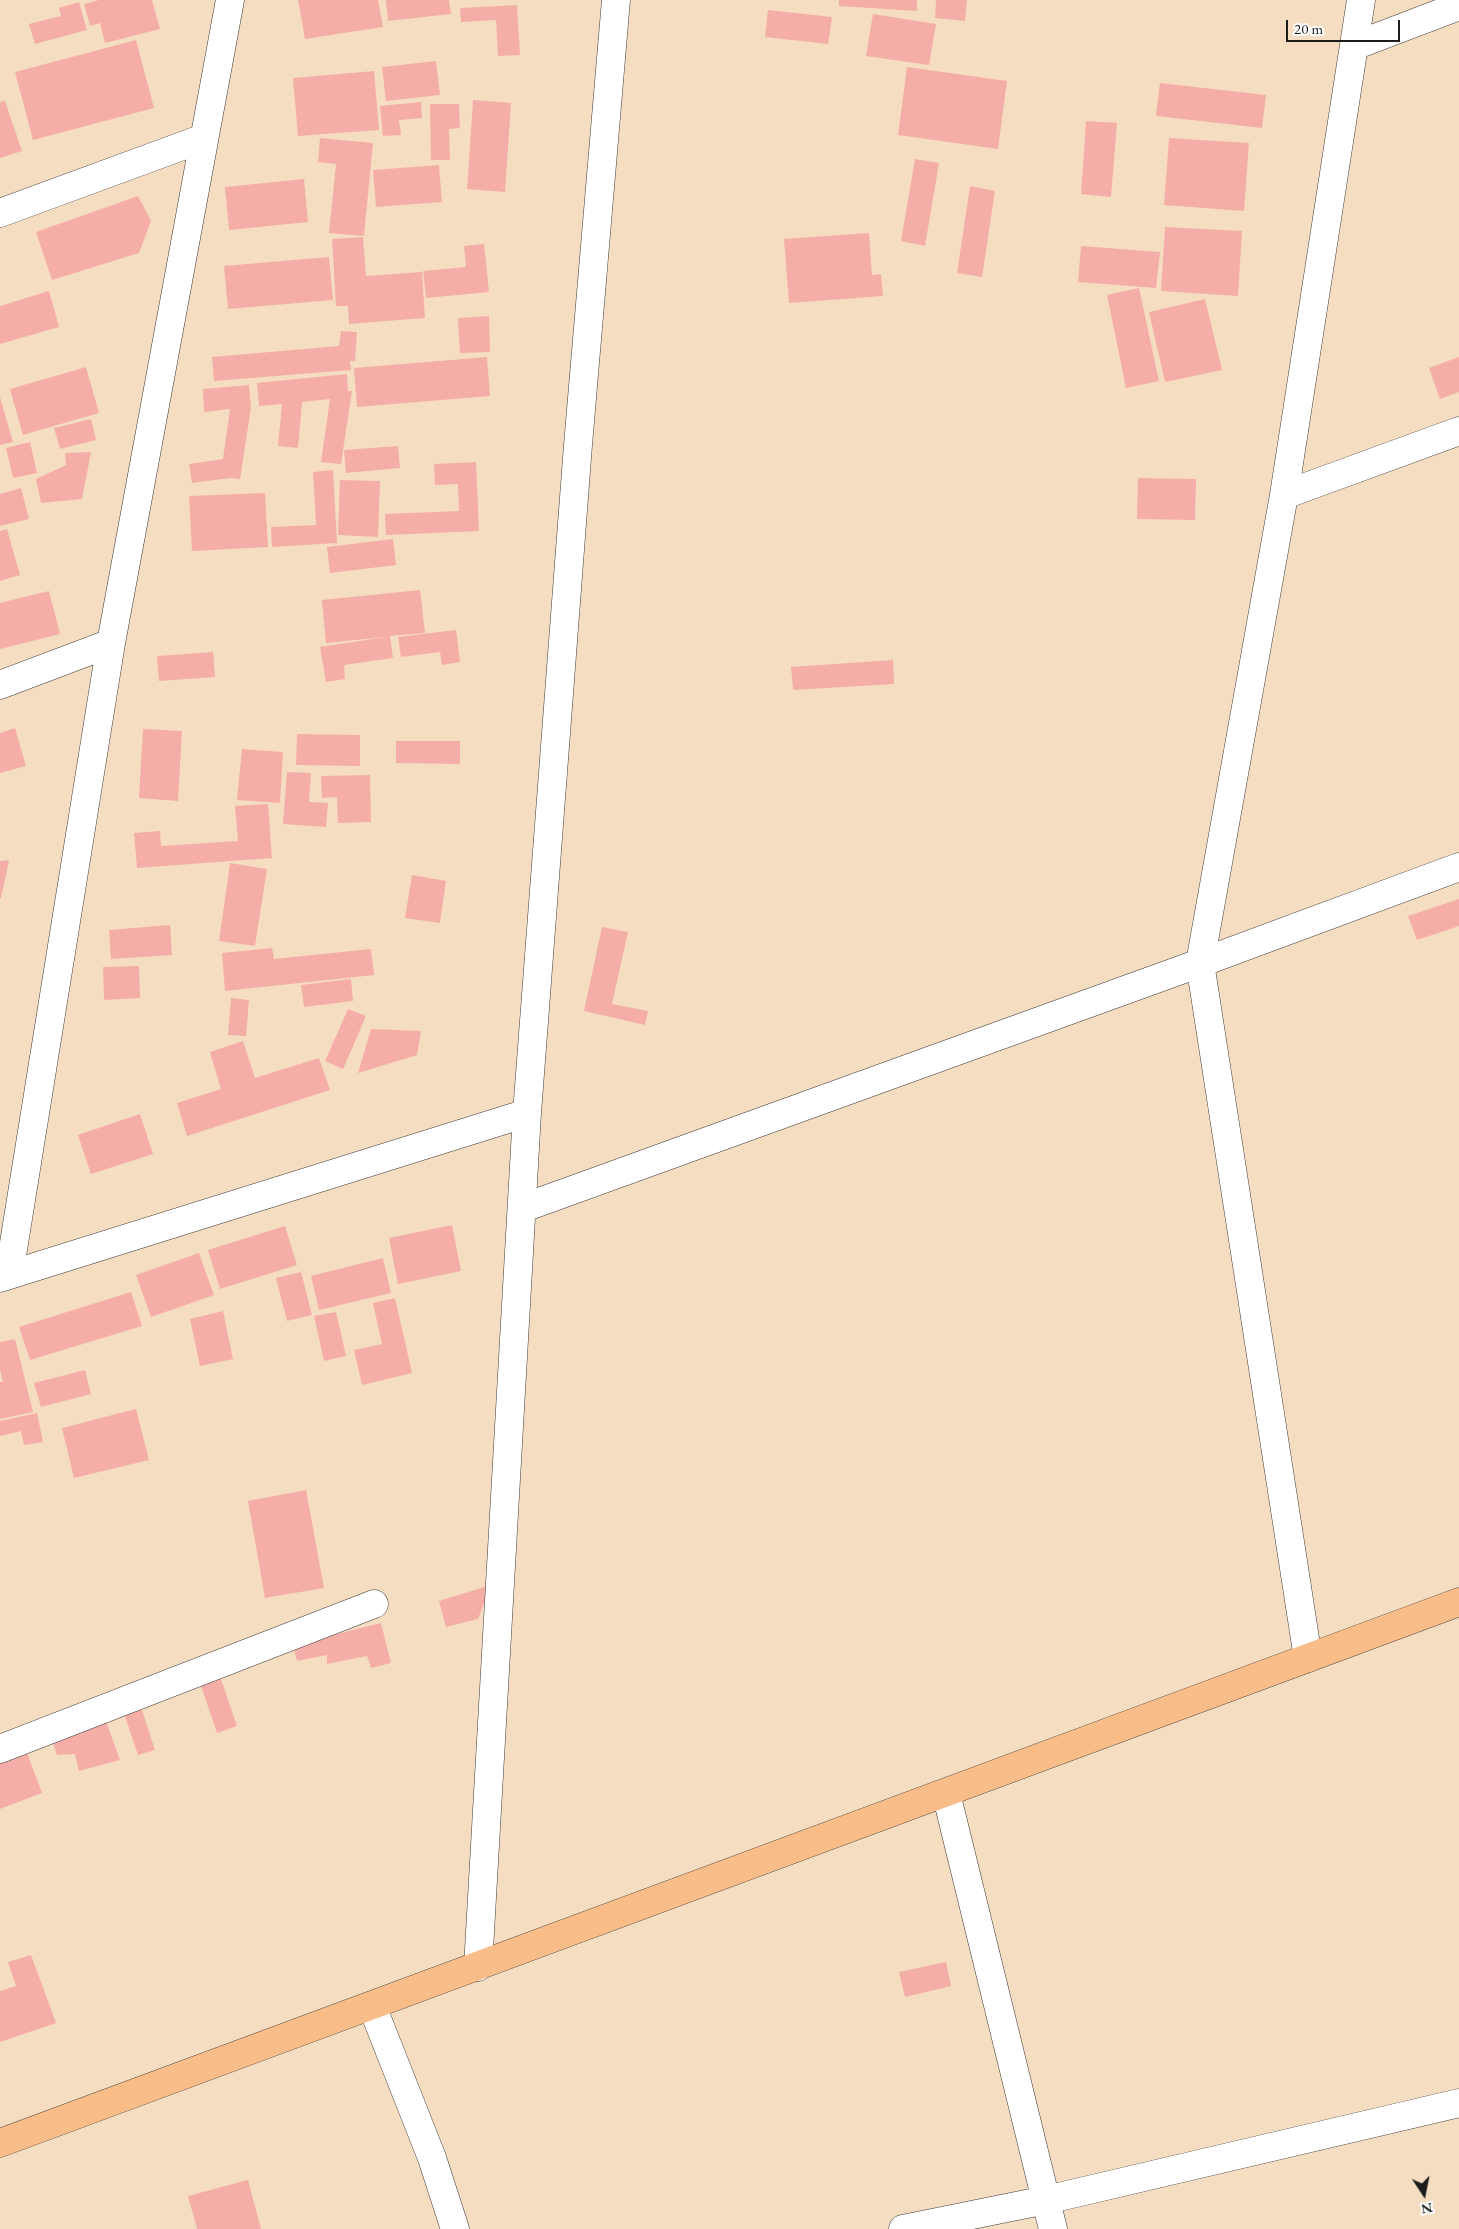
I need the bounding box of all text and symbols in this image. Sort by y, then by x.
scale bar [1289,10,1403,42]
text: 20 m [1294,19,1323,38]
north arrow [1399,2169,1449,2219]
text: N [1420,2199,1434,2219]

